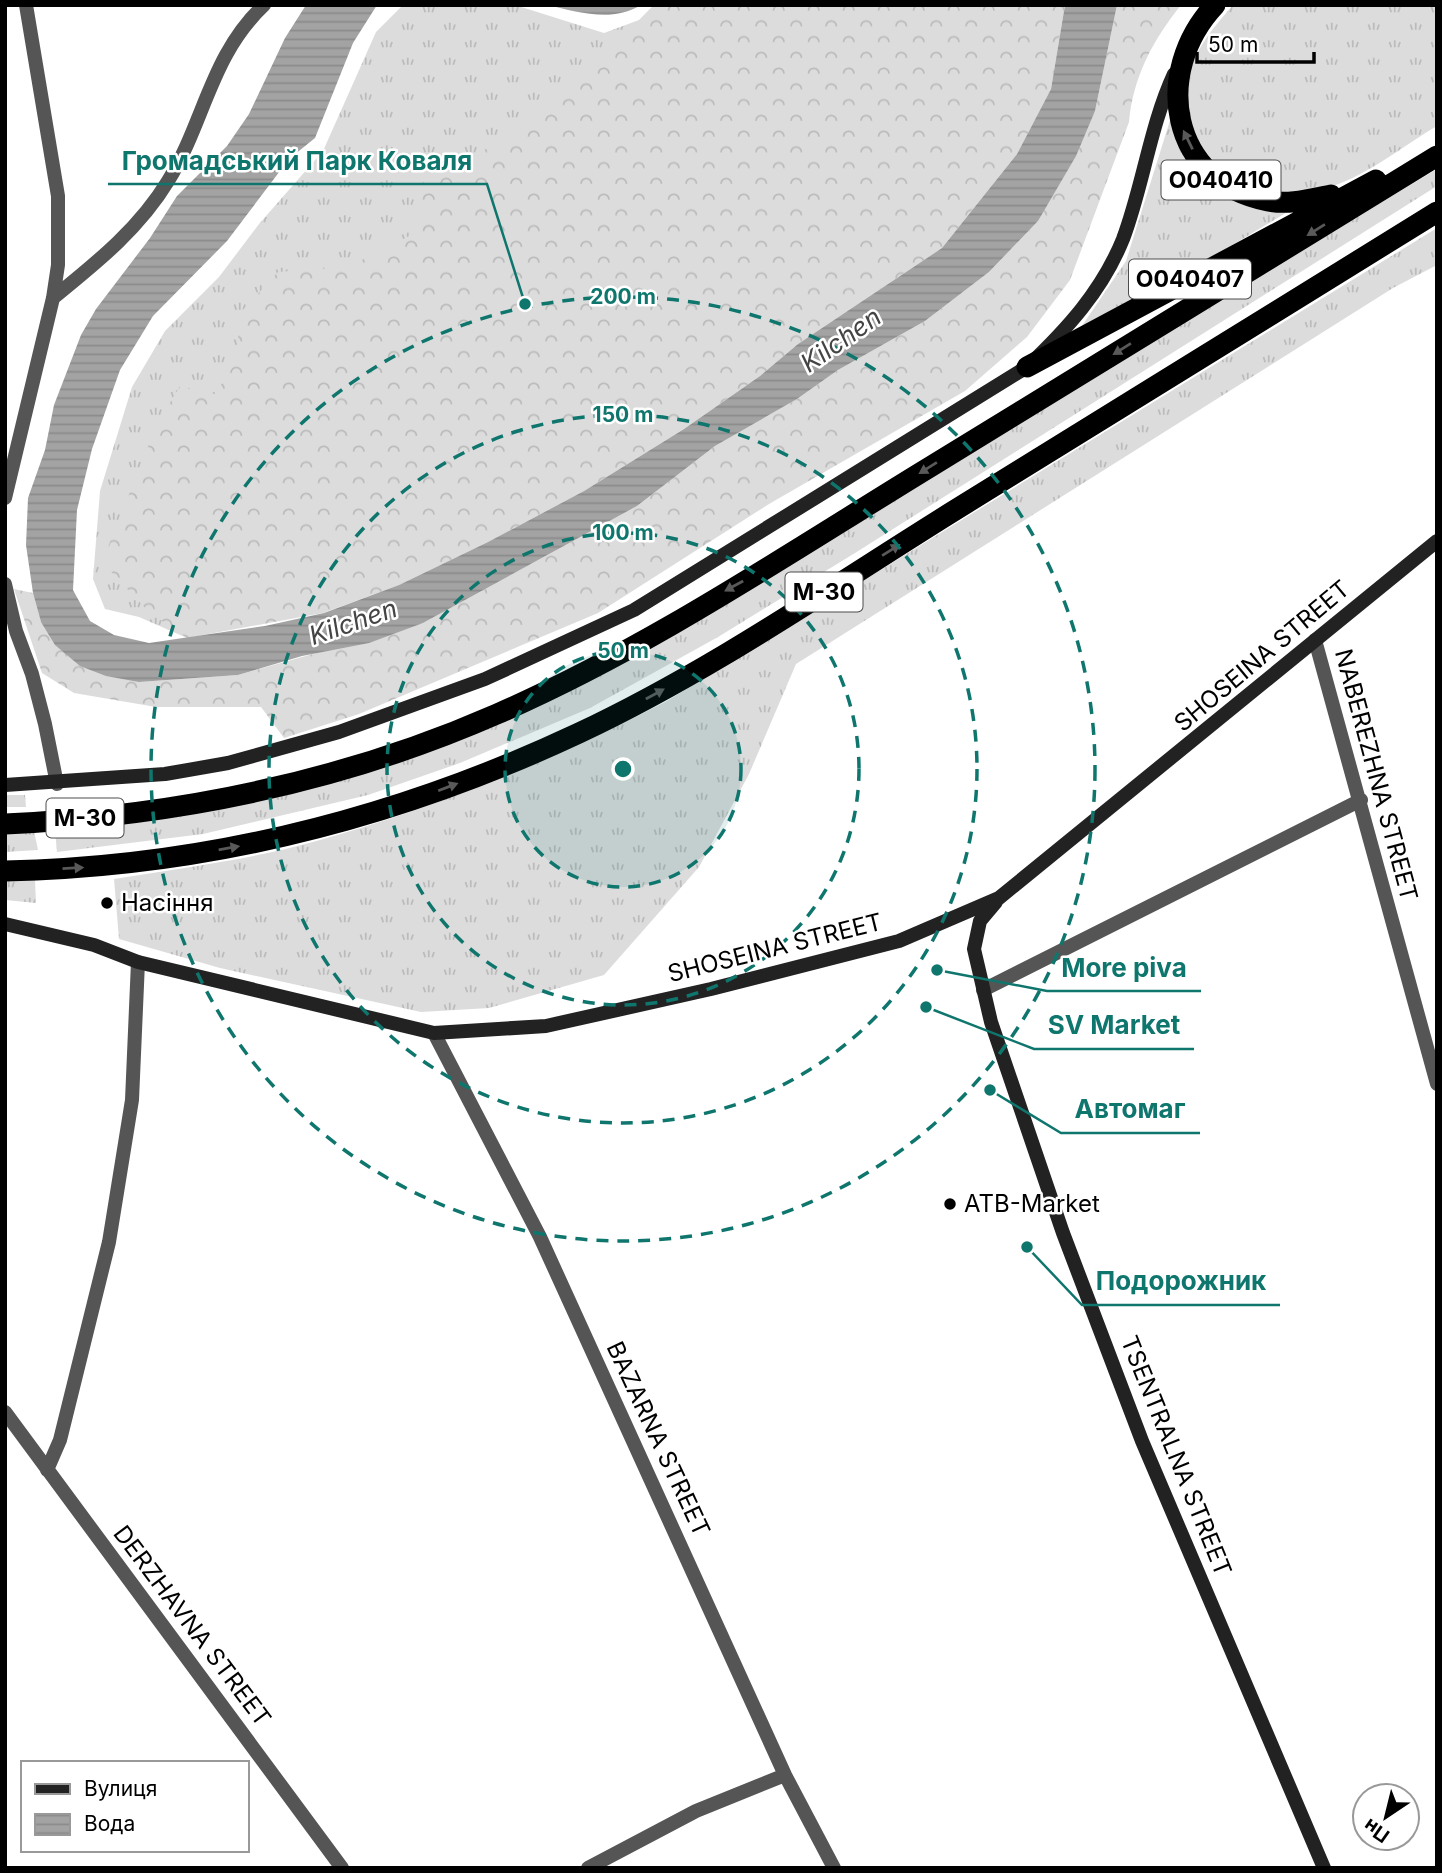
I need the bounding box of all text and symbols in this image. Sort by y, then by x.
scale bar [1197,21,1314,65]
text: 50 m [1208,32,1258,57]
one-way arrow [1182,130,1193,150]
callout: Громадський Парк Коваля [108,137,487,184]
text: Громадський Парк Коваля [122,145,472,176]
road number: О040410 [1162,160,1280,200]
one-way arrow [1306,224,1325,236]
road number: О040407 [1129,260,1251,298]
text: 200 m [590,284,656,309]
water label: Kilchen [795,301,887,378]
one-way arrow [1112,342,1132,355]
text: 150 m [593,402,653,427]
one-way arrow [918,461,938,474]
text: 100 m [592,520,654,545]
one-way arrow [881,544,901,557]
road number: М-30 [786,572,862,612]
street label: SHOSEINA STREET [1168,574,1355,737]
one-way arrow [724,580,743,592]
water label: Kilchen [305,592,401,651]
text: 50 m [597,638,649,663]
street label: NABEREZHNA STREET [1329,646,1424,904]
one-way arrow [645,688,664,700]
centre of rings [611,757,635,781]
one-way arrow [437,781,458,792]
road number: М-30 [46,798,124,838]
one-way arrow [218,842,240,853]
one-way arrow [63,863,85,874]
place label: Насіння [121,888,214,917]
marker: Насіння [99,895,115,911]
street label: SHOSEINA STREET [665,907,885,988]
callout: More piva [1047,944,1201,991]
text: More piva [1061,952,1187,983]
callout: SV Market [1034,1002,1194,1049]
text: SV Market [1048,1009,1181,1040]
callout: Автомаг [1061,1086,1200,1133]
text: Автомаг [1075,1093,1186,1124]
place label: ATB-Market [964,1189,1100,1218]
marker: ATB-Market [942,1196,958,1212]
callout: Подорожник [1082,1258,1280,1305]
text: Подорожник [1096,1265,1267,1296]
street label: TSENTRALNA STREET [1115,1331,1238,1580]
street label: BAZARNA STREET [601,1337,716,1541]
street label: DERZHAVNA STREET [107,1520,277,1732]
legend [21,1761,248,1852]
text: Вулиця [84,1776,157,1801]
north arrow [1351,1782,1421,1852]
text: Вода [84,1811,135,1836]
text: Пн [1359,1814,1394,1847]

